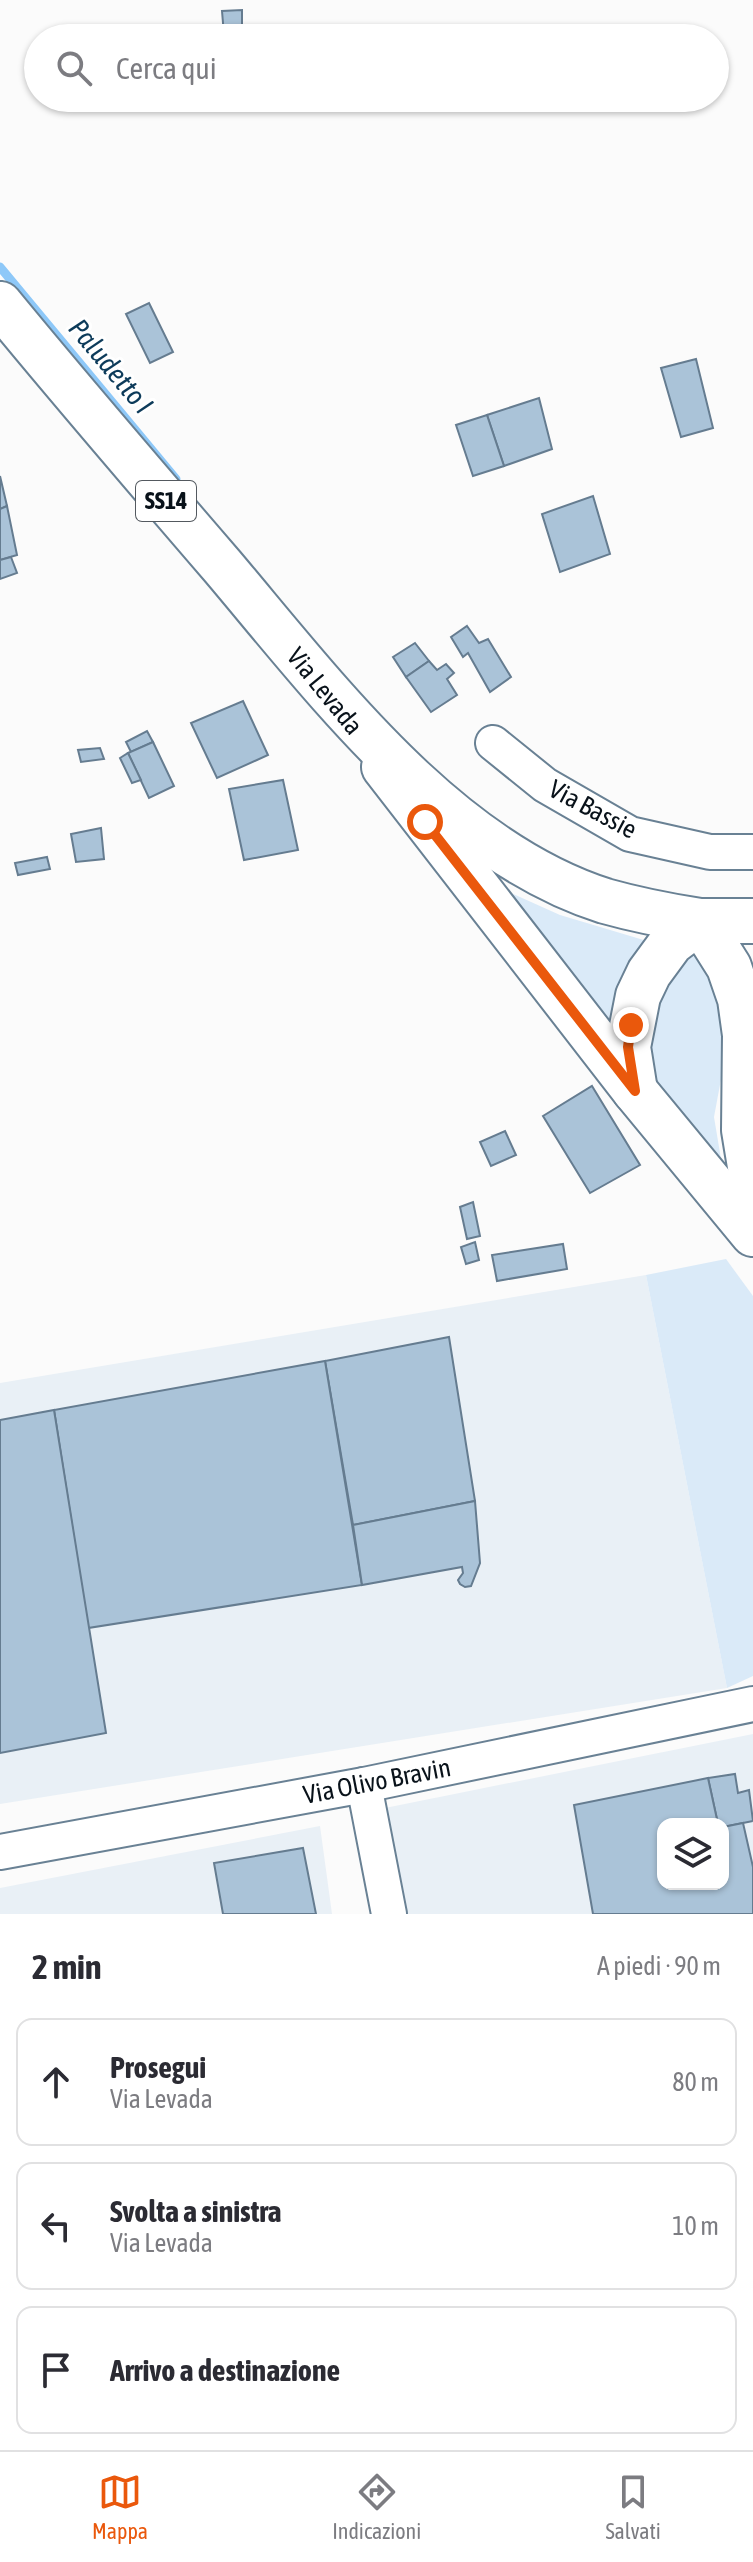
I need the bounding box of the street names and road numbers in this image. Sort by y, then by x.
road number: SS14 [136,481,196,521]
street label: Via Levada [281,642,369,740]
street label: Via Bassie [544,773,642,845]
street label: Via Olivo Bravin [301,1752,453,1810]

